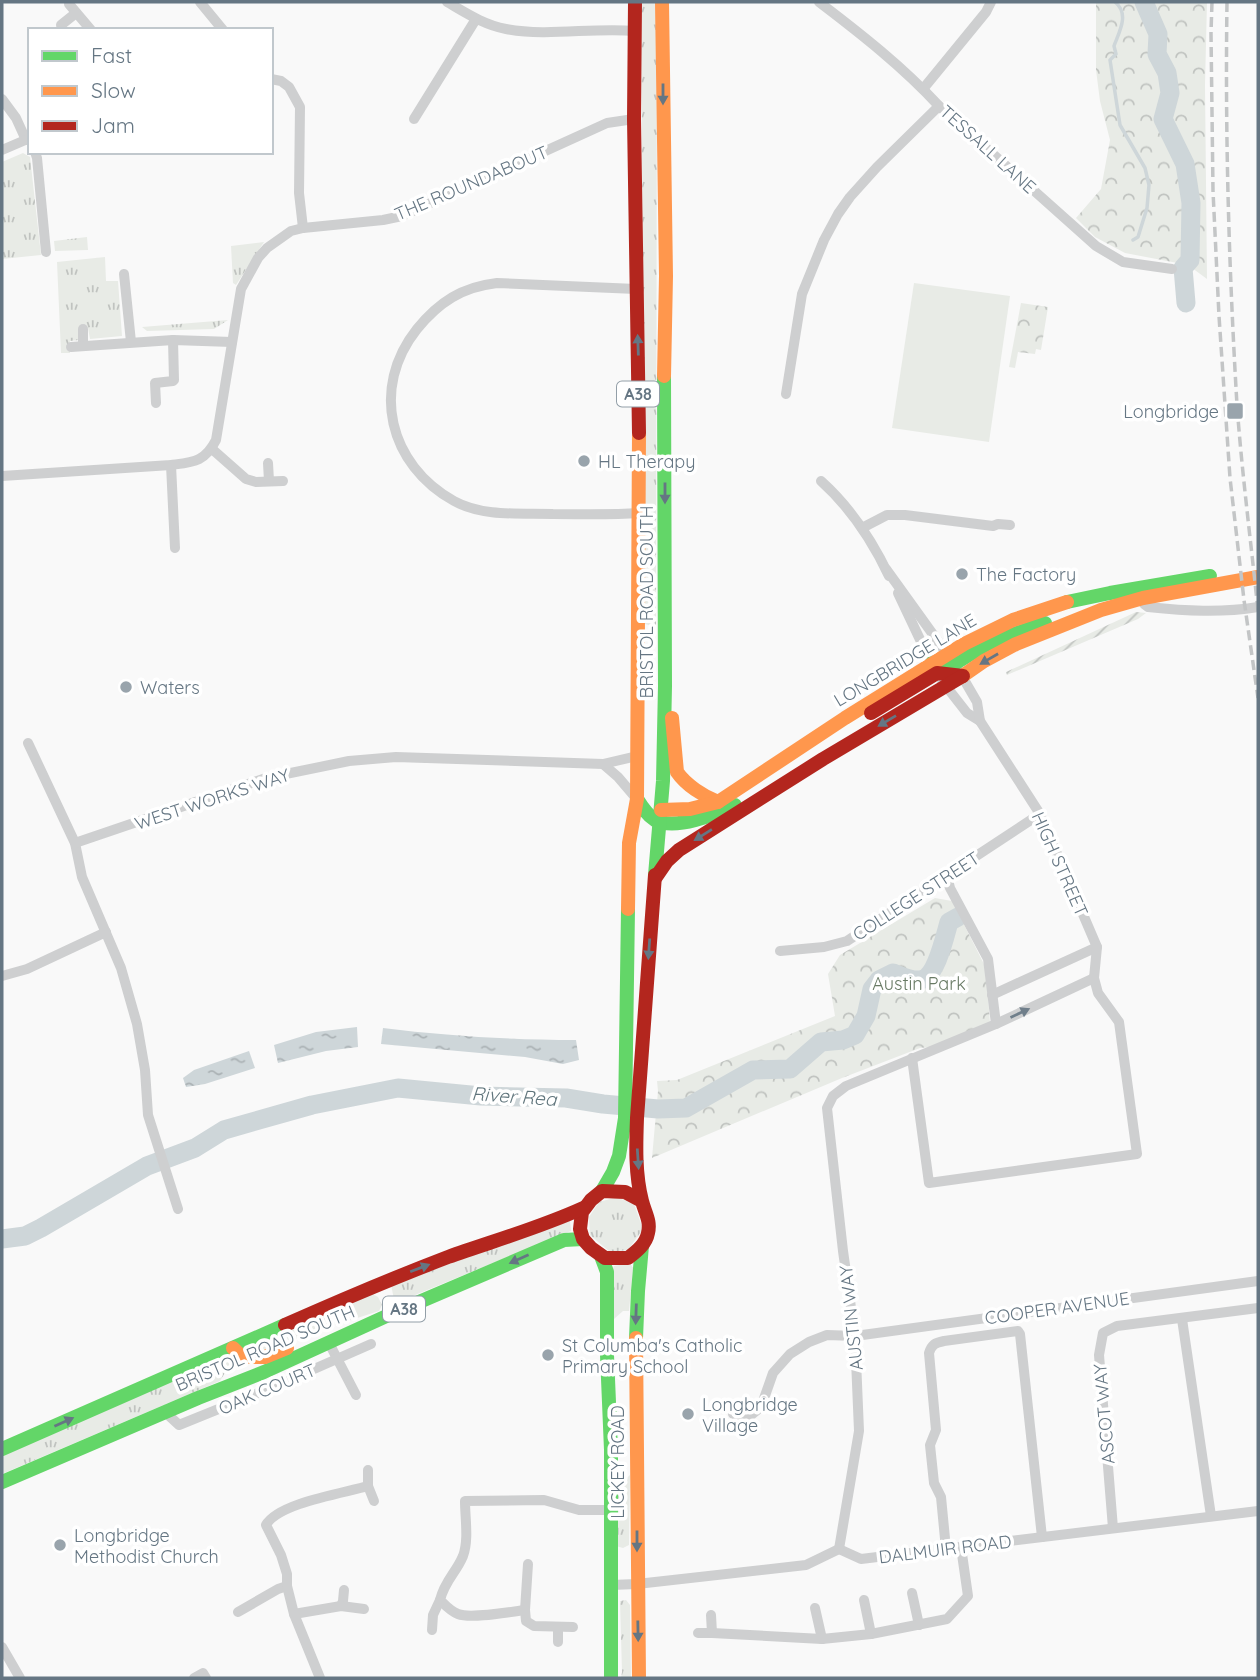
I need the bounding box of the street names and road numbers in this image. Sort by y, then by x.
street label: TESSALL LANE [935,100,1041,198]
street label: THE ROUNDABOUT [391,140,551,226]
road number: A38 [617,382,659,406]
street label: BRISTOL ROAD SOUTH [635,506,658,698]
street label: LONGBRIDGE LANE [830,608,980,712]
street label: WEST WORKS WAY [132,763,292,835]
street label: HIGH STREET [1027,808,1093,920]
street label: COLLEGE STREET [848,846,984,946]
street label: AUSTIN WAY [834,1264,868,1372]
street label: COOPER AVENUE [983,1286,1131,1330]
road number: A38 [383,1296,425,1322]
street label: BRISTOL ROAD SOUTH [172,1300,358,1396]
street label: OAK COURT [215,1358,319,1420]
street label: ASCOT WAY [1088,1363,1120,1465]
street label: LICKEY ROAD [606,1405,629,1519]
street label: DALMUIR ROAD [877,1529,1013,1569]

